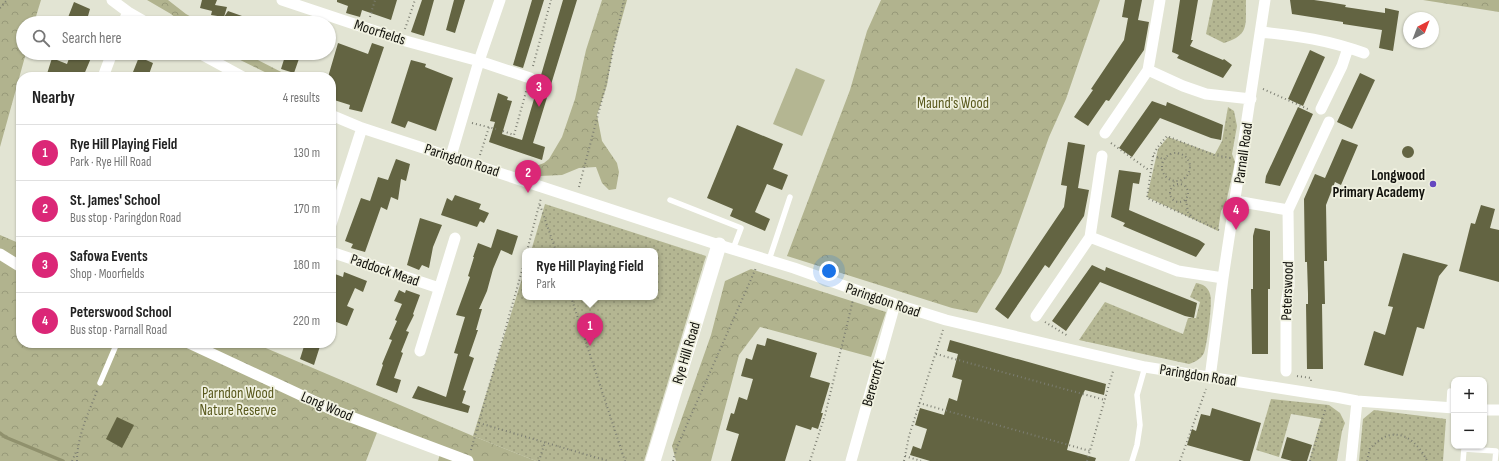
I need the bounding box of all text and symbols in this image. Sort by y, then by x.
north arrow [1403,12,1439,48]
street label: Moorfields [352,15,408,50]
search box [16,16,336,60]
icon: search [30,27,52,49]
text: Search here [62,29,122,48]
pin: 3 [526,74,552,107]
text: Nearby [32,88,75,108]
text: 4 results [283,90,320,106]
park label: Maund's Wood [917,94,989,113]
street label: Parnall Road [1230,121,1257,185]
text: Rye Hill Playing Field [70,135,177,154]
street label: Paringdon Road [422,139,502,182]
text: 1 [42,145,48,161]
text: 130 m [294,145,320,161]
text: Park · Rye Hill Road [70,154,151,170]
pin: 2 [515,160,541,193]
place label: Longwood Primary Academy [1332,166,1426,202]
marker: Longwood Primary Academy [1428,179,1438,189]
text: St. James' School [70,191,160,210]
pin: 4 [1223,197,1249,230]
text: 2 [42,201,48,217]
text: 170 m [294,201,320,217]
text: Bus stop · Paringdon Road [70,210,181,226]
text: Safowa Events [70,247,148,266]
popup [522,248,658,300]
street label: Paddock Mead [348,250,422,291]
text: 3 [42,257,48,273]
text: 180 m [294,257,320,273]
text: Rye Hill Playing Field [536,257,644,276]
your location [819,261,839,281]
street label: Peterswood [1277,261,1298,321]
text: Shop · Moorfields [70,266,144,282]
text: Park [536,276,555,292]
street label: Paringdon Road [843,279,923,322]
text: Peterswood School [70,303,172,322]
text: 4 [42,313,48,329]
text: 220 m [293,313,320,329]
pin: 1 [577,313,603,346]
street label: Rye Hill Road [668,320,705,387]
text: Bus stop · Parnall Road [70,322,167,338]
street label: Berecroft [858,357,889,409]
street label: Paringdon Road [1158,360,1238,391]
map controls [1451,377,1487,449]
button: + [1451,377,1487,413]
park label: Parndon Wood Nature Reserve [199,384,277,420]
street label: Long Wood [298,387,356,426]
button: − [1451,413,1487,449]

